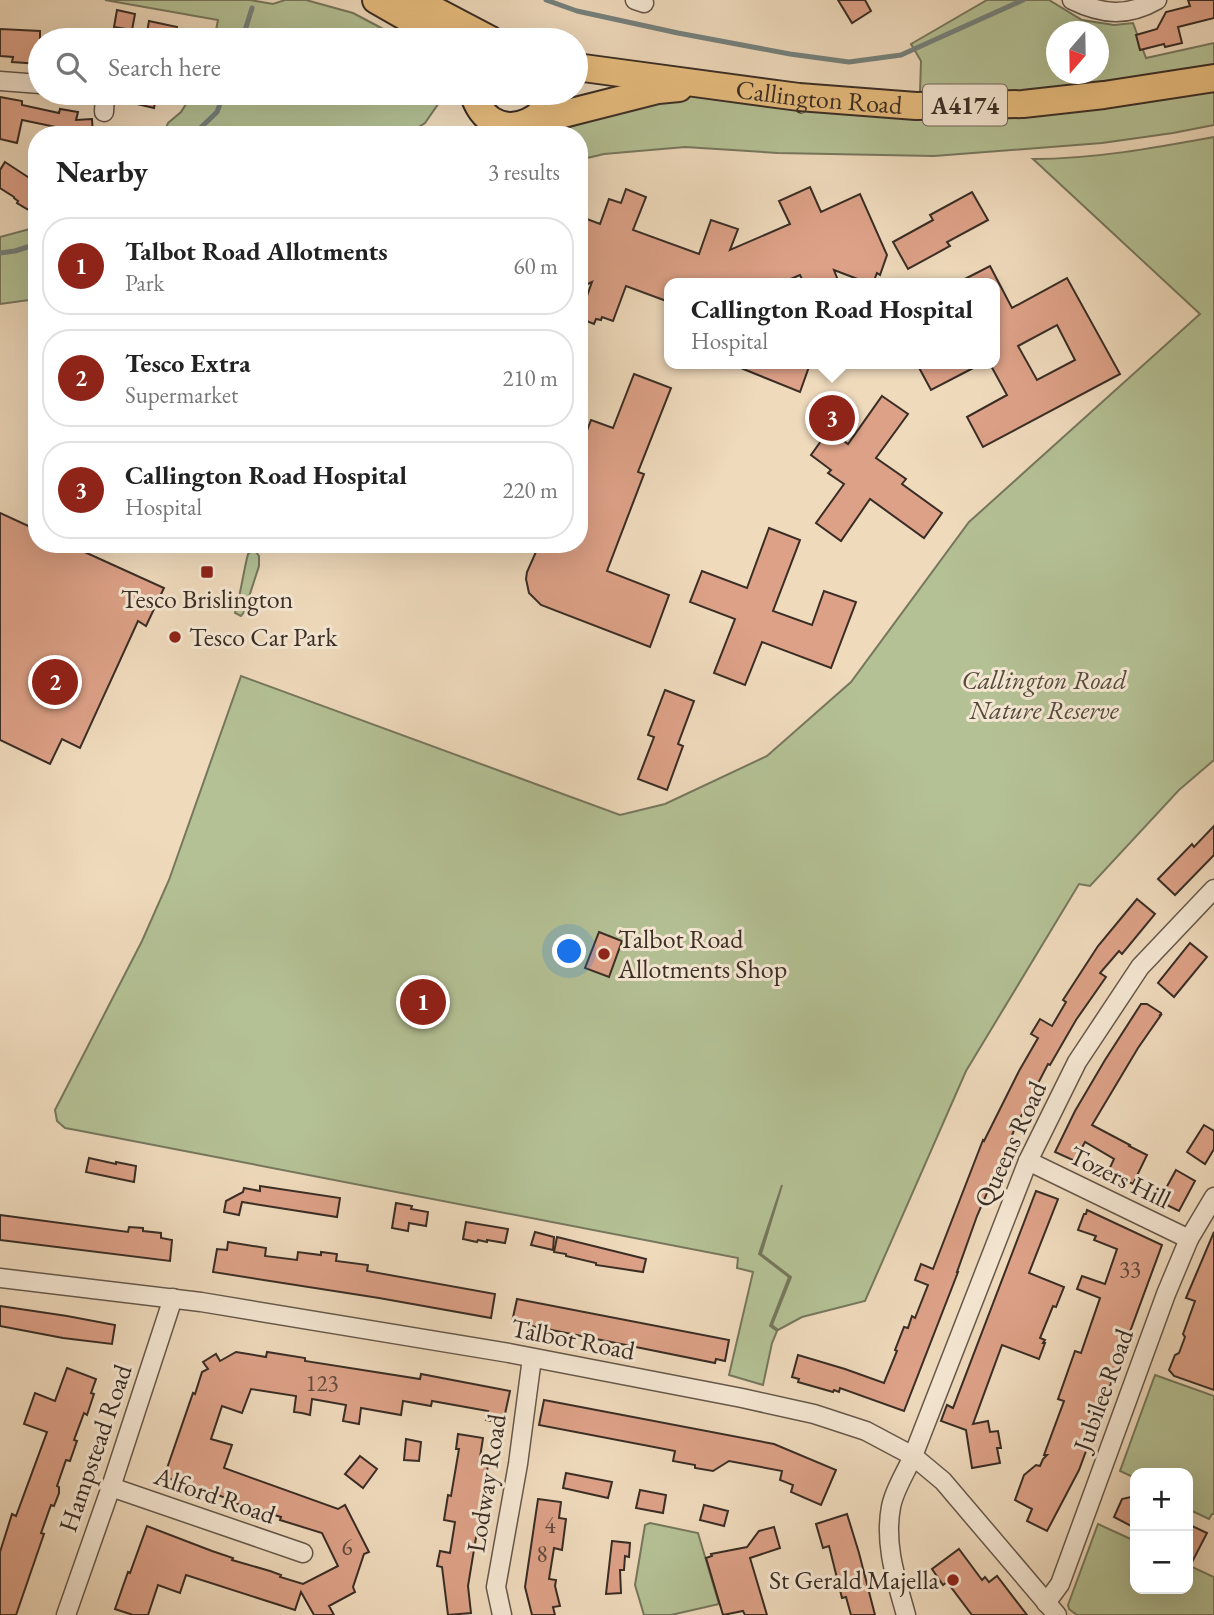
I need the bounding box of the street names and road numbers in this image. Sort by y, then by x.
street label: Callington Road [734,72,904,122]
road number: A4174 [923,84,1007,125]
street label: Queens Road [966,1075,1054,1213]
street label: Tozers Hill [1063,1138,1177,1216]
street label: Talbot Road [508,1310,639,1368]
street label: Jubilee Road [1064,1323,1141,1458]
street label: Hampstead Road [50,1359,140,1536]
street label: Lodway Road [458,1410,514,1555]
street label: Alford Road [149,1458,281,1532]

